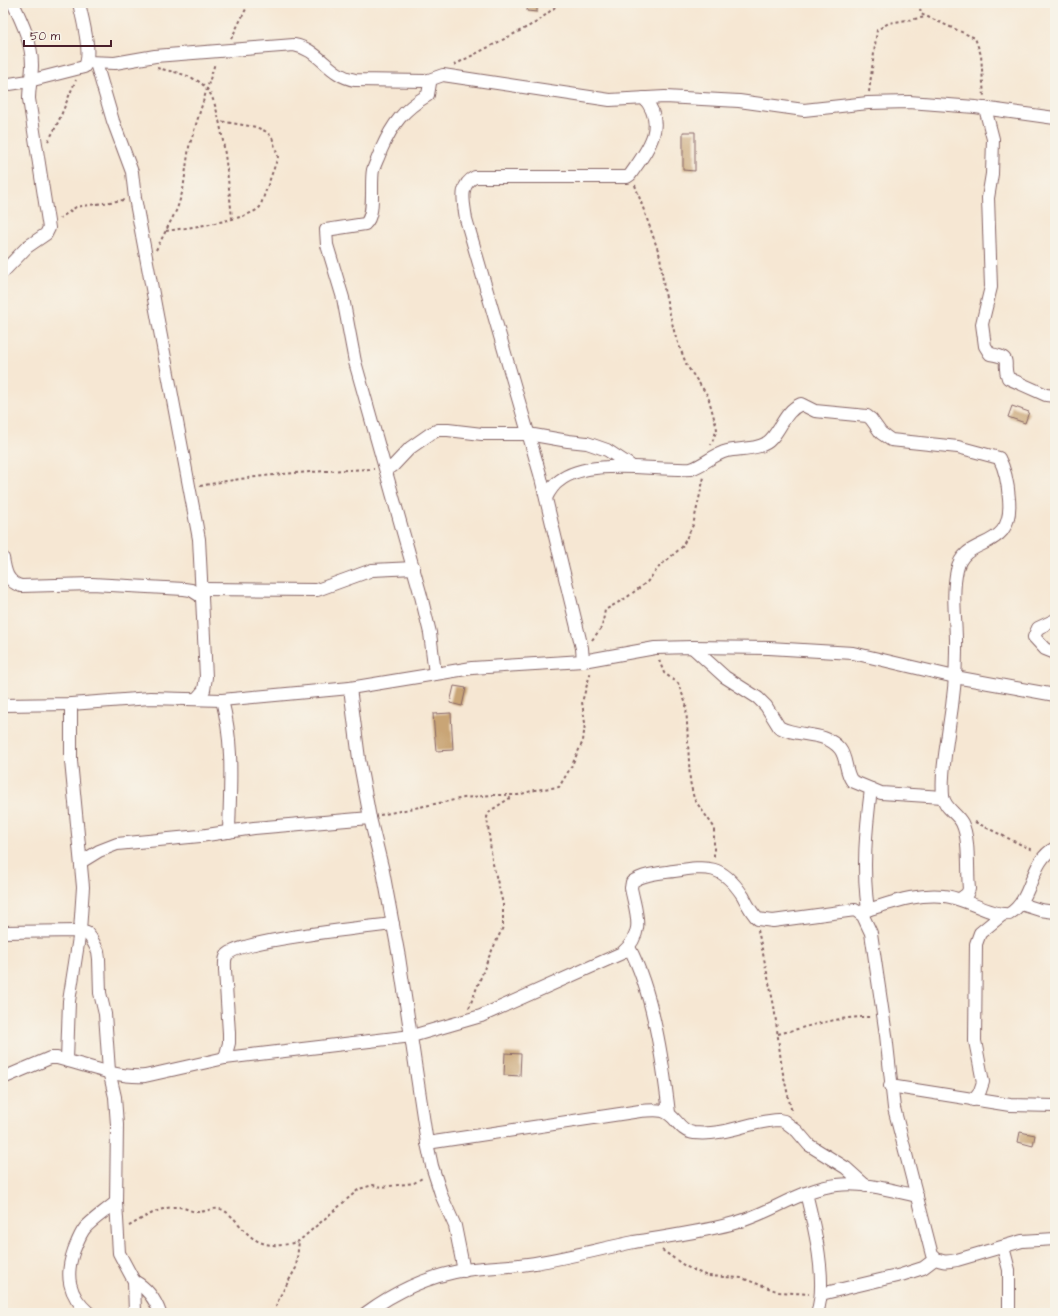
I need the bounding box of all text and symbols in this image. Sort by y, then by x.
scale bar [24,22,111,48]
text: 50 m [30,28,61,45]

